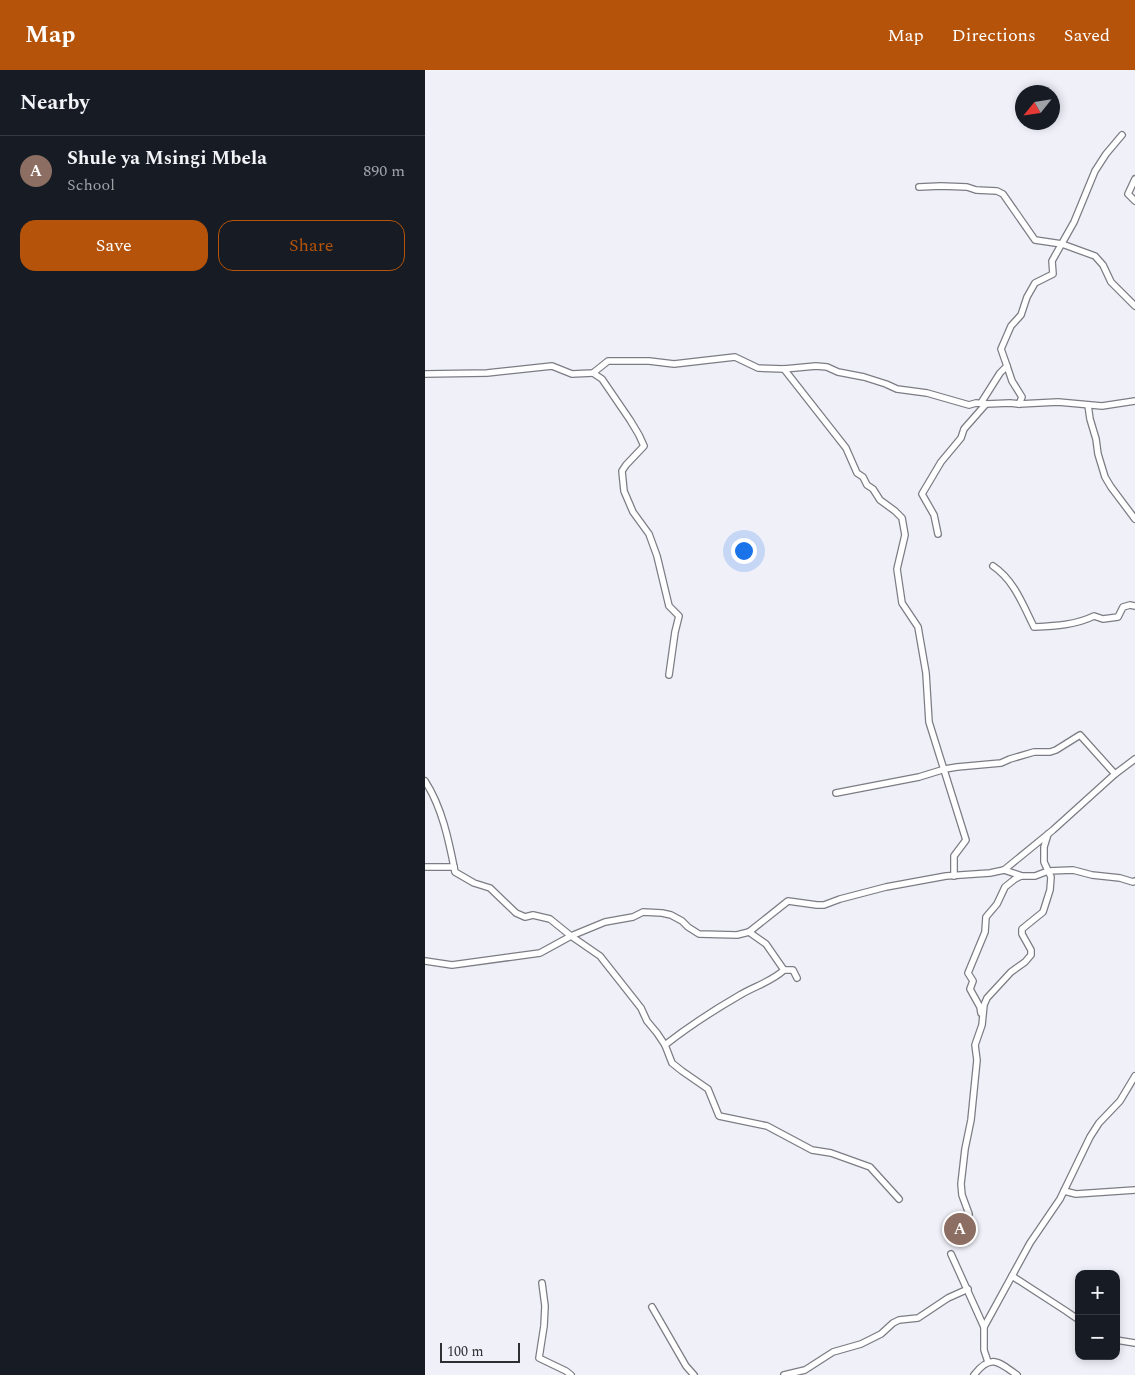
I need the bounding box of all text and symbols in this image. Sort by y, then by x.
text: Map [25,17,75,53]
text: Map [888,22,924,49]
text: Directions [952,22,1036,49]
text: Saved [1064,22,1110,49]
north arrow [1015,85,1060,130]
text: Nearby [20,87,90,119]
text: Shule ya Msingi Mbela [67,144,267,173]
text: A [30,159,42,183]
text: 890 m [363,159,405,183]
text: School [67,173,115,197]
button: Save [20,220,208,271]
button: Share [218,220,405,271]
your location [731,538,757,564]
pin: A [944,1210,976,1248]
map controls [1075,1270,1120,1360]
button: + [1075,1270,1120,1315]
button: − [1075,1315,1120,1360]
scale bar [440,1340,520,1363]
text: 100 m [447,1341,484,1362]

